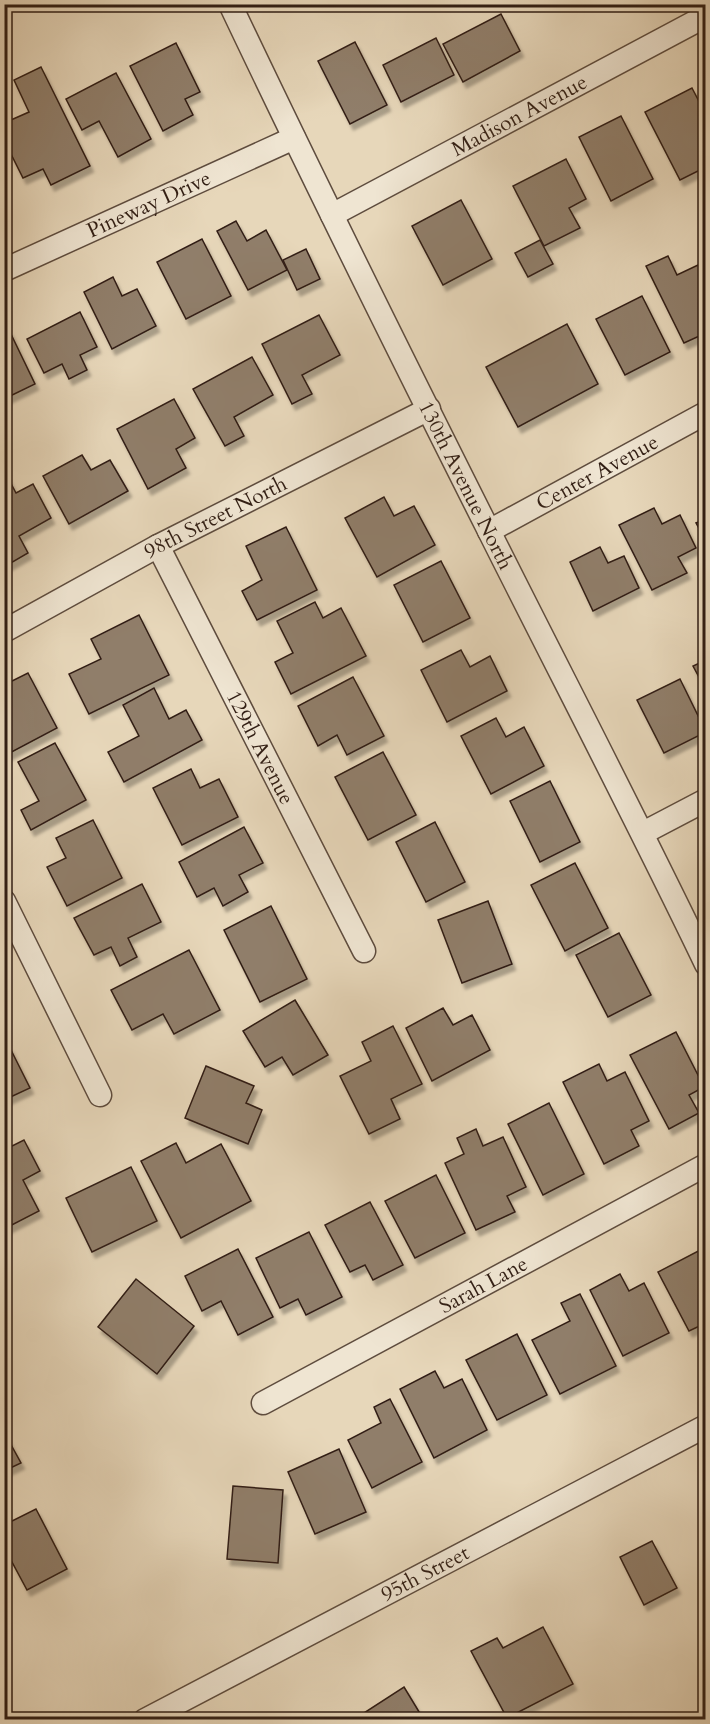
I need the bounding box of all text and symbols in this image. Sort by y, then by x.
street label: Madison Avenue [446,67,592,163]
street label: Pineway Drive [82,163,215,245]
street label: 130th Avenue North [412,396,521,575]
street label: Center Avenue [531,427,663,517]
street label: 98th Street North [139,469,292,566]
street label: 129th Avenue [219,685,302,809]
street label: Sarah Lane [434,1249,533,1320]
street label: 95th Street [376,1538,474,1608]

